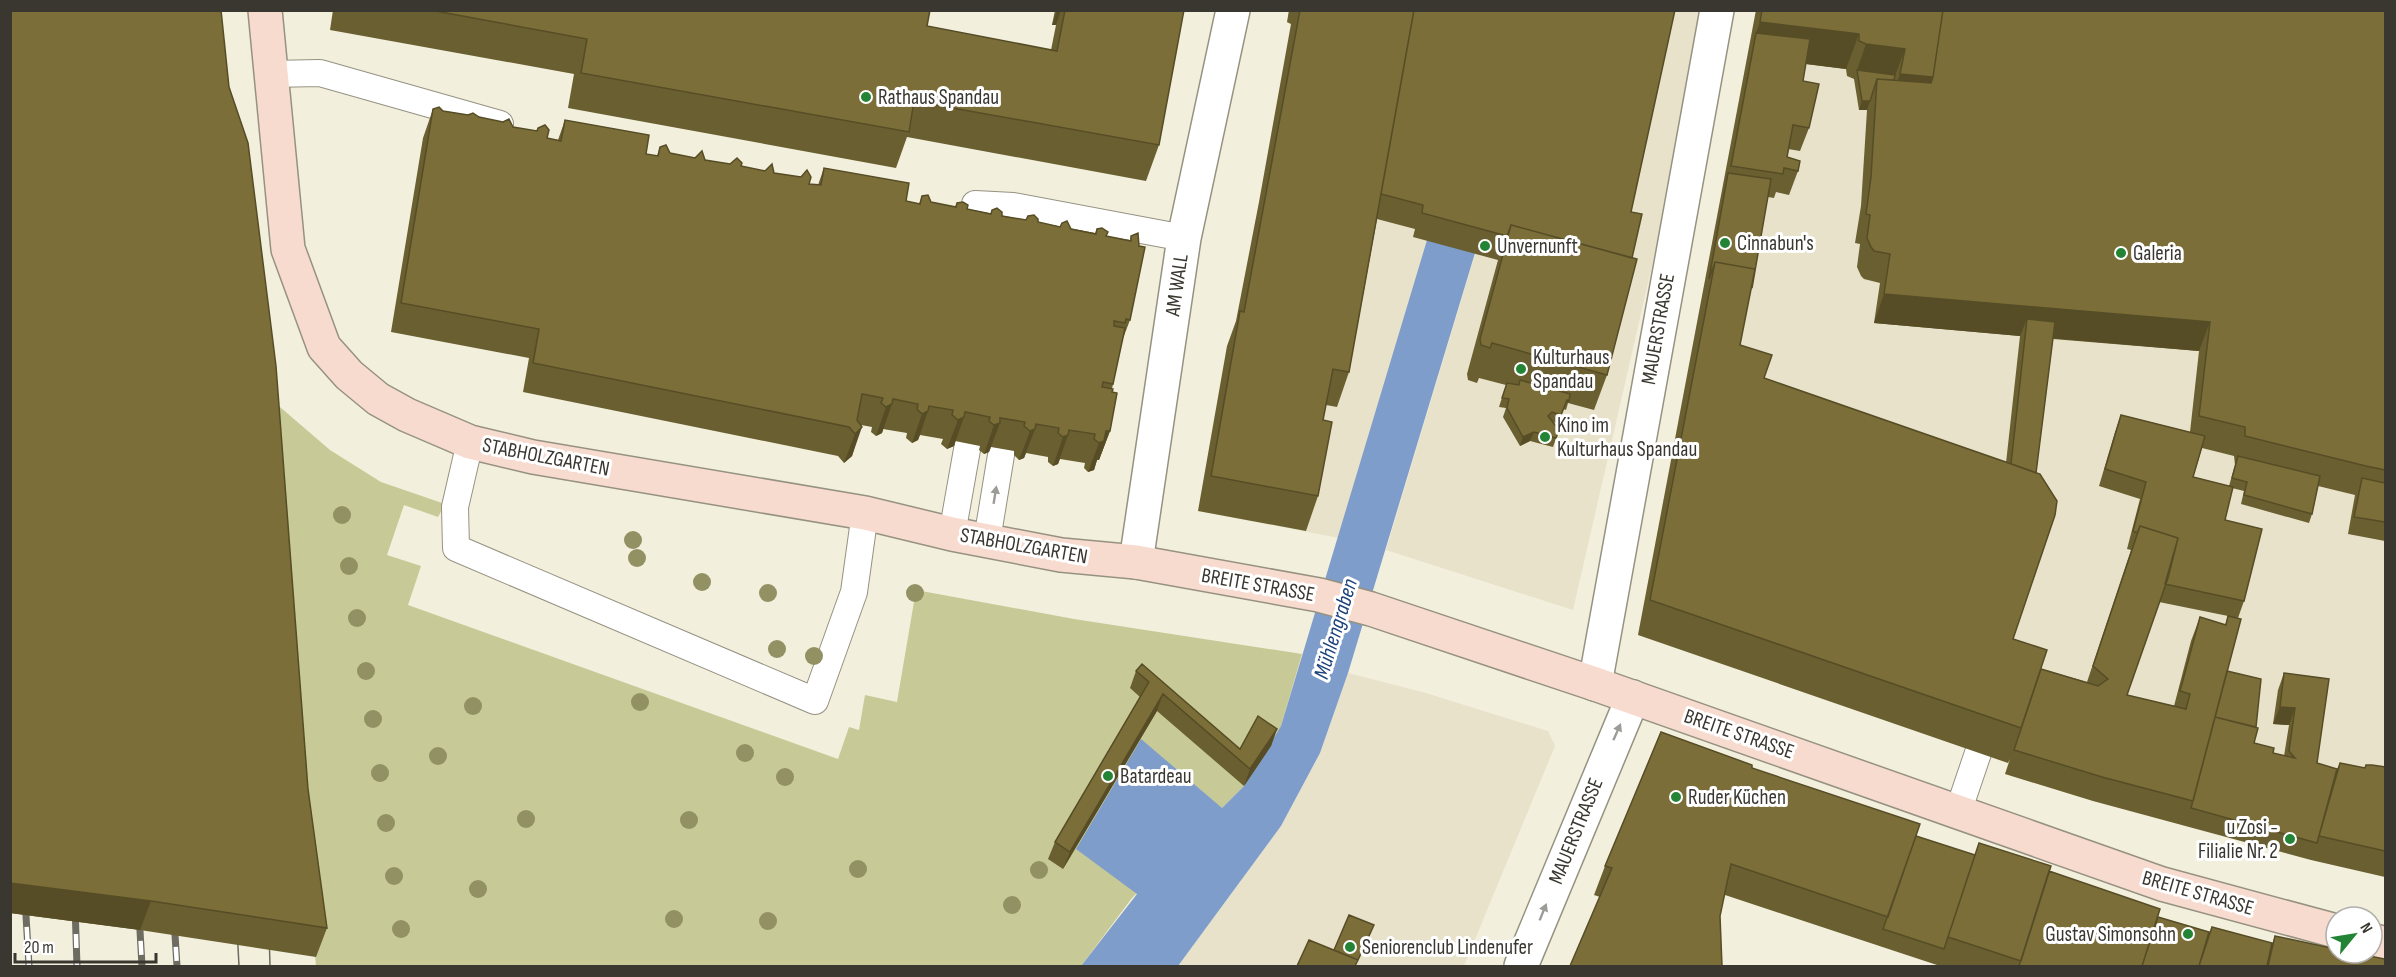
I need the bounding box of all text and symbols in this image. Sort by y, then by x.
place label: Rathaus Spandau [878,85,999,110]
marker: Rathaus Spandau [859,90,873,104]
place label: Cinnabun's [1737,231,1814,256]
place label: Unvernunft [1497,234,1578,259]
marker: Cinnabun's [1718,236,1732,250]
marker: Unvernunft [1478,239,1492,253]
place label: Galeria [2133,241,2182,266]
marker: Galeria [2114,246,2128,260]
street label: AM WALL [1160,252,1194,319]
street label: MAUERSTRASSE [1636,272,1680,386]
place label: Kulturhaus Spandau [1533,345,1610,394]
marker: Kulturhaus Spandau [1514,362,1528,376]
place label: Kino im Kulturhaus Spandau [1557,413,1697,462]
marker: Kino im Kulturhaus Spandau [1538,430,1552,444]
street label: STABHOLZGARTEN [480,432,612,482]
one-way arrow [990,485,999,504]
street label: STABHOLZGARTEN [958,522,1090,570]
street label: BREITE STRASSE [1199,563,1317,607]
water label: Mühlengraben [1308,576,1364,682]
street label: BREITE STRASSE [1681,704,1797,764]
one-way arrow [1613,724,1622,741]
place label: Batardeau [1120,764,1192,789]
marker: Batardeau [1101,769,1115,783]
street label: MAUERSTRASSE [1543,774,1609,888]
place label: Ruder Küchen [1688,785,1786,810]
marker: Ruder Küchen [1669,790,1683,804]
place label: u Zosi - Filialie Nr. 2 [2198,815,2278,864]
marker: u Zosi - Filialie Nr. 2 [2283,832,2297,846]
street label: BREITE STRASSE [2139,865,2257,921]
one-way arrow [1538,903,1548,921]
north arrow [2324,905,2384,965]
text: N [2355,920,2376,937]
place label: Gustav Simonsohn [2045,922,2176,947]
scale bar [15,926,156,964]
marker: Gustav Simonsohn [2181,927,2195,941]
place label: Seniorenclub Lindenufer [1362,935,1533,960]
text: 20 m [24,937,54,958]
marker: Seniorenclub Lindenufer [1343,940,1357,954]

